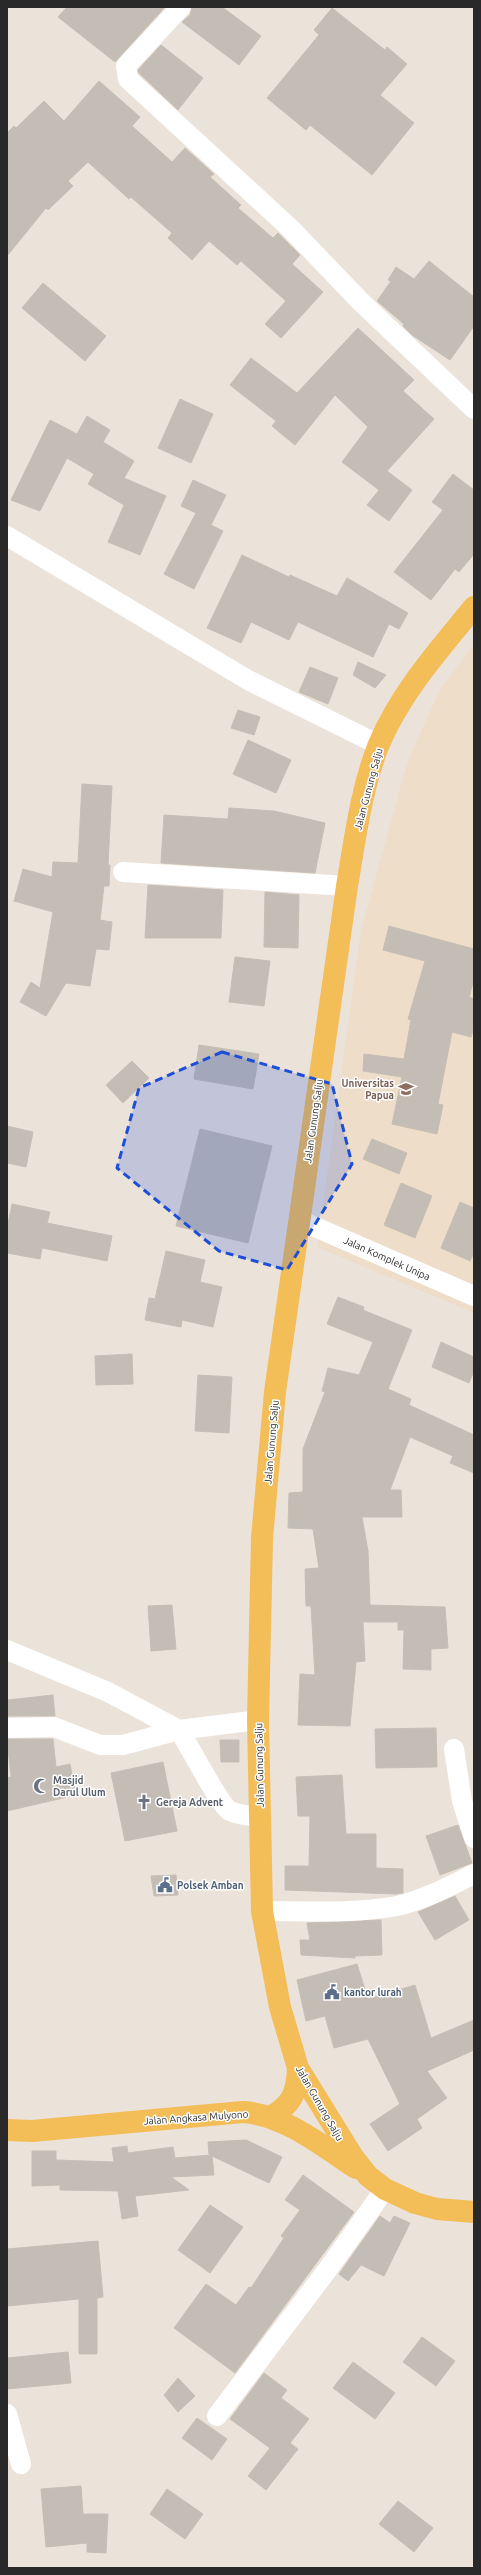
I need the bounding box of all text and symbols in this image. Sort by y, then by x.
street label: Jalan Gunung Salju [352,747,385,831]
street label: Jalan Gunung Salju [302,1078,325,1164]
place label: Universitas Papua [342,1078,394,1101]
school or university icon: Universitas Papua [397,1080,415,1098]
street label: Jalan Komplek Unipa [342,1234,432,1283]
street label: Jalan Gunung Salju [262,1399,281,1485]
street label: Jalan Gunung Salju [253,1723,266,1807]
place label: Masjid Darul Ulum [53,1775,106,1798]
mosque icon: Masjid Darul Ulum [32,1777,50,1795]
church icon: Gereja Advent [135,1793,153,1811]
place label: Gereja Advent [156,1797,224,1808]
public building icon: Polsek Amban [156,1876,174,1894]
place label: Polsek Amban [177,1880,244,1891]
public building icon: kantor lurah [323,1983,341,2001]
place label: kantor lurah [344,1987,402,1998]
street label: Jalan Gunung Salju [294,2064,345,2143]
street label: Jalan Angkasa Mulyono [143,2108,249,2127]

